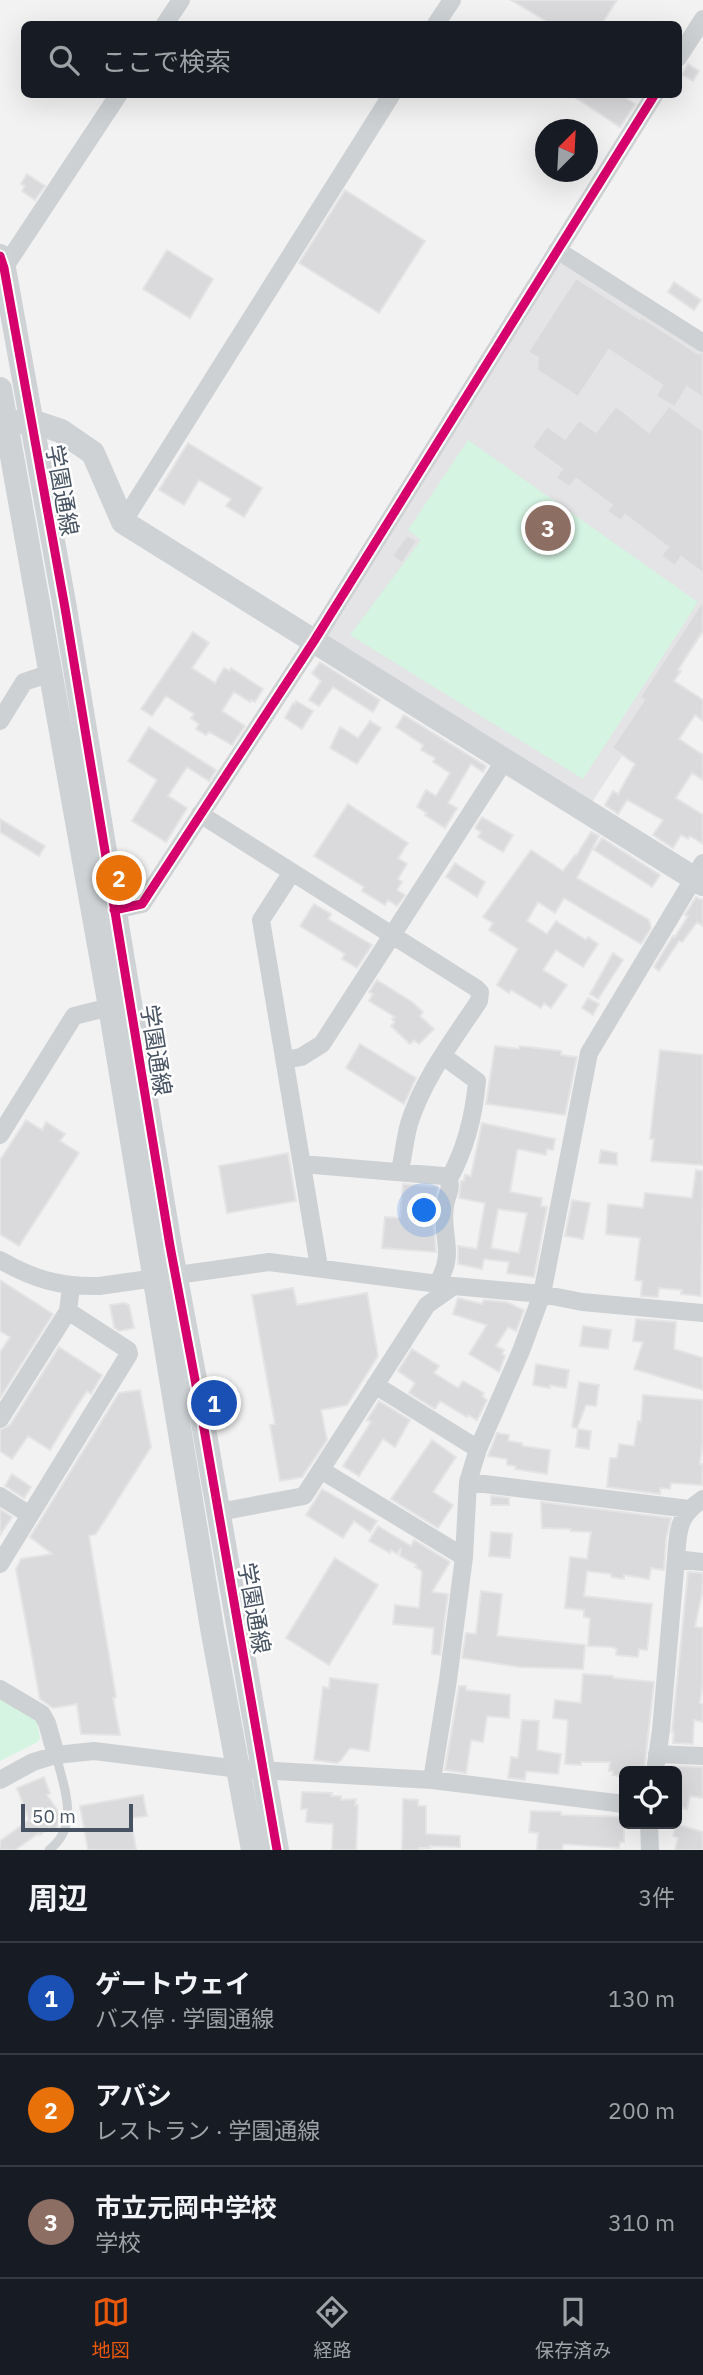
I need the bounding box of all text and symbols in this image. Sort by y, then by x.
search box [21,21,682,98]
icon: search [45,41,83,79]
text: ここで検索 [101,44,231,78]
north arrow [535,119,598,182]
street label: 学園通線 [40,442,86,538]
pin: 3 [525,502,571,554]
pin: 2 [96,852,142,904]
street label: 学園通線 [135,1002,179,1098]
your location [407,1193,441,1227]
pin: 1 [191,1377,237,1429]
street label: 学園通線 [232,1560,278,1656]
map controls [619,1766,682,1829]
button: locate [619,1766,682,1829]
scale bar [21,1801,133,1833]
text: 50 m [32,1804,76,1828]
text: 周辺 [28,1878,88,1917]
text: 3件 [638,1882,675,1912]
text: ゲートウェイ [95,1966,251,2000]
text: 1 [44,1983,58,2013]
text: 130 m [608,1983,675,2013]
text: バス停 · 学園通線 [95,2003,274,2033]
text: アバシ [95,2078,172,2112]
text: 2 [44,2095,58,2125]
text: 200 m [608,2095,675,2125]
text: レストラン · 学園通線 [95,2115,320,2145]
text: 市立元岡中学校 [95,2190,277,2224]
text: 3 [44,2207,58,2237]
text: 310 m [608,2207,675,2237]
text: 学校 [95,2227,141,2257]
tab: 地図 [92,2293,130,2362]
tab: 経路 [313,2293,351,2362]
tab: 保存済み [535,2293,611,2362]

